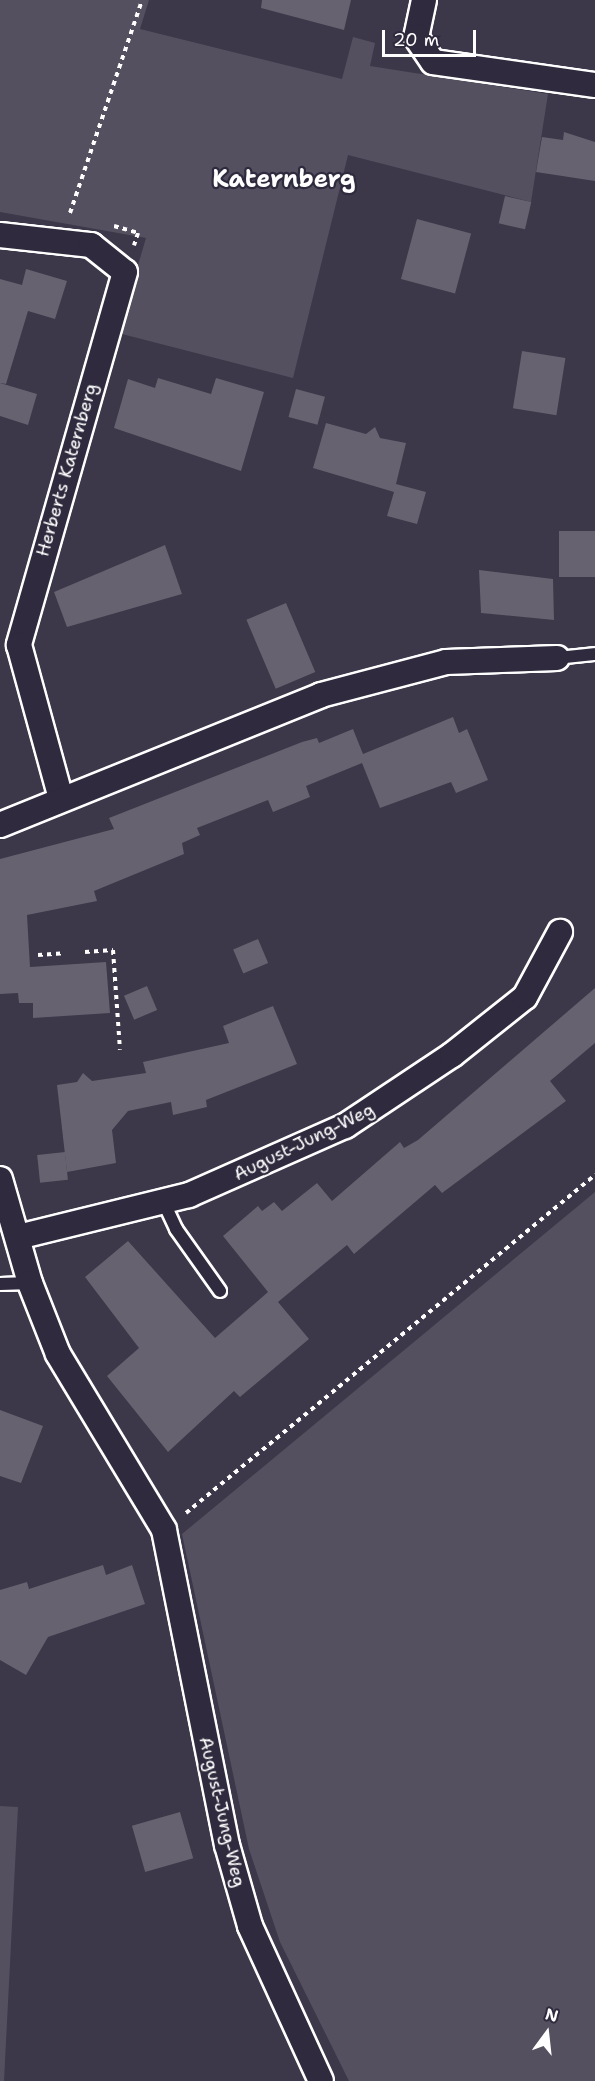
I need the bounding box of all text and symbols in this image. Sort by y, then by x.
scale bar [385,18,480,56]
text: 20 m [393,28,439,52]
district label: Katernberg [212,166,356,194]
street label: Herberts Katernberg [32,381,102,559]
street label: August-Jung-Weg [230,1099,378,1185]
street label: August-Jung-Weg [194,1735,250,1889]
north arrow [517,2003,577,2063]
text: N [543,2003,561,2027]

